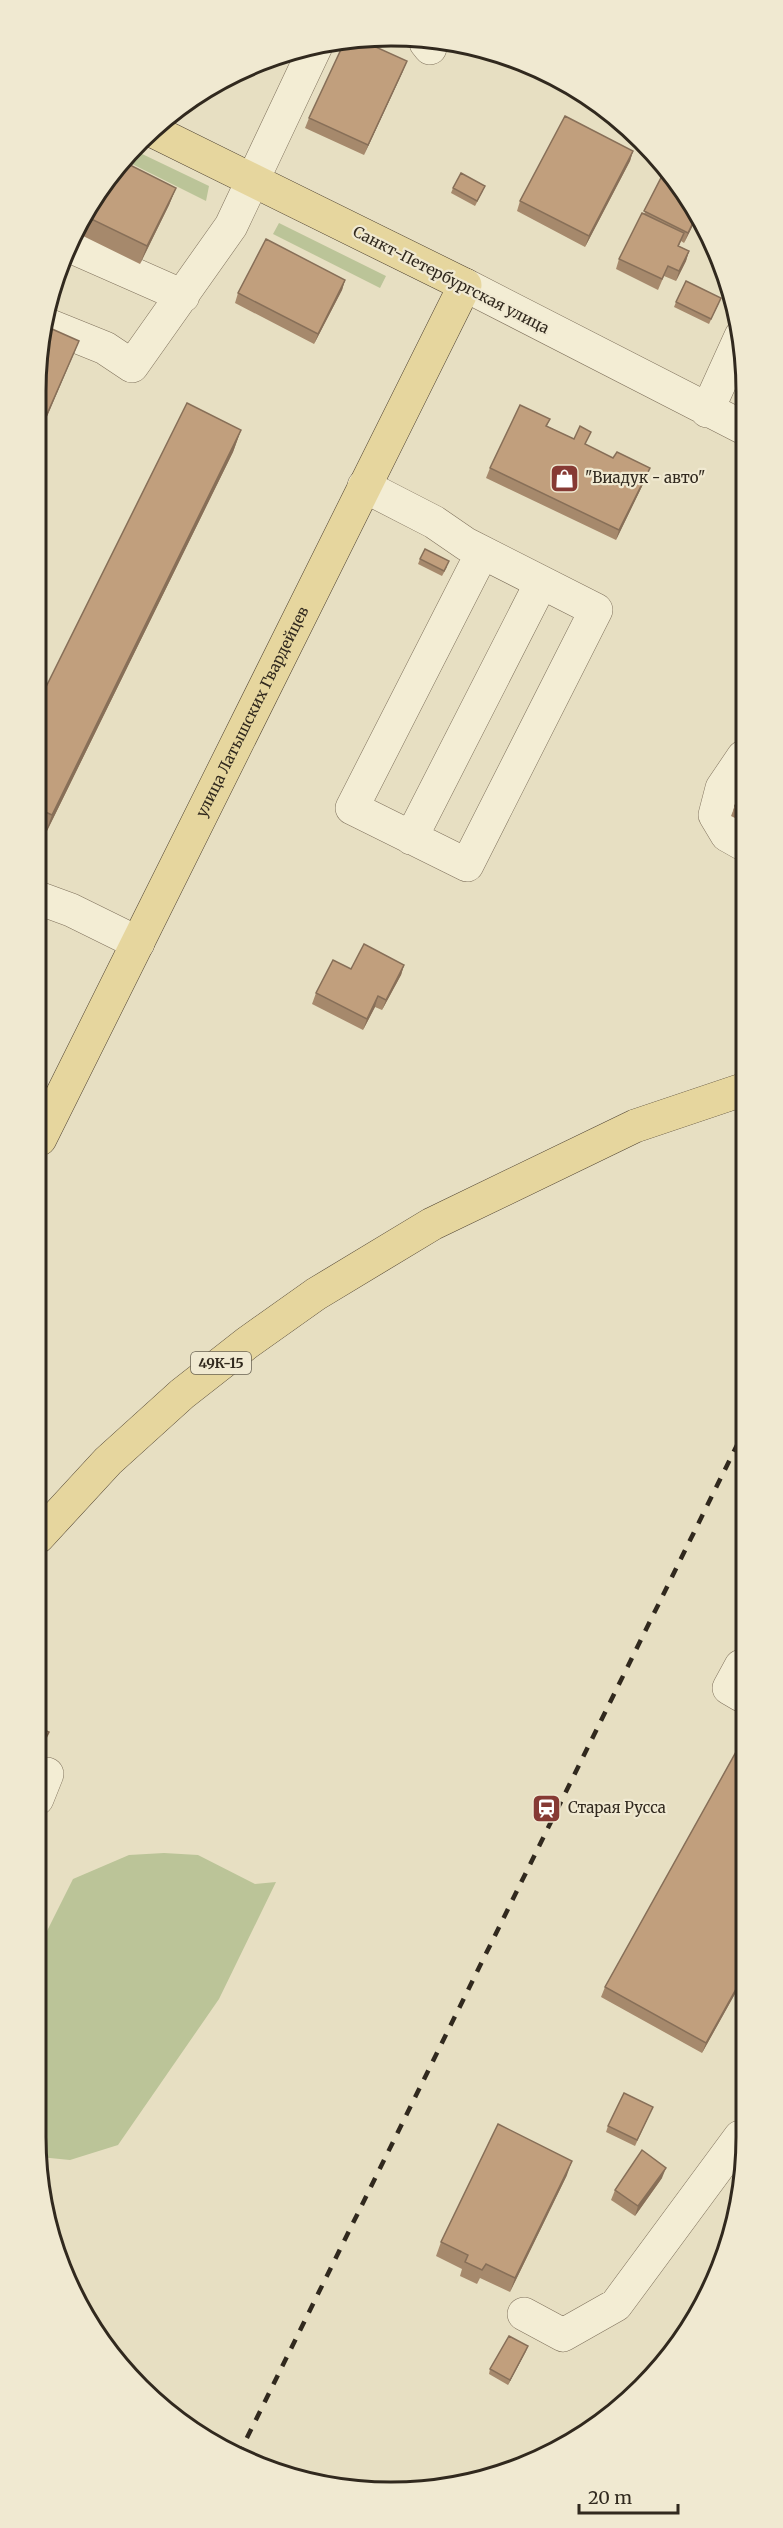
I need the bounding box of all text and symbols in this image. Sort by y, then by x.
street label: Санкт-Петербургская улица [350,222,552,337]
shop icon: "Виадук - авто" [548,462,580,494]
place label: "Виадук - авто" [585,468,705,487]
street label: улица Латышских Гвардейцев [192,603,313,820]
road number: 49К-15 [191,1352,251,1374]
station icon: Старая Русса [531,1792,563,1824]
place label: Старая Русса [568,1798,666,1817]
scale bar [579,2477,678,2515]
text: 20 m [588,2486,632,2509]

